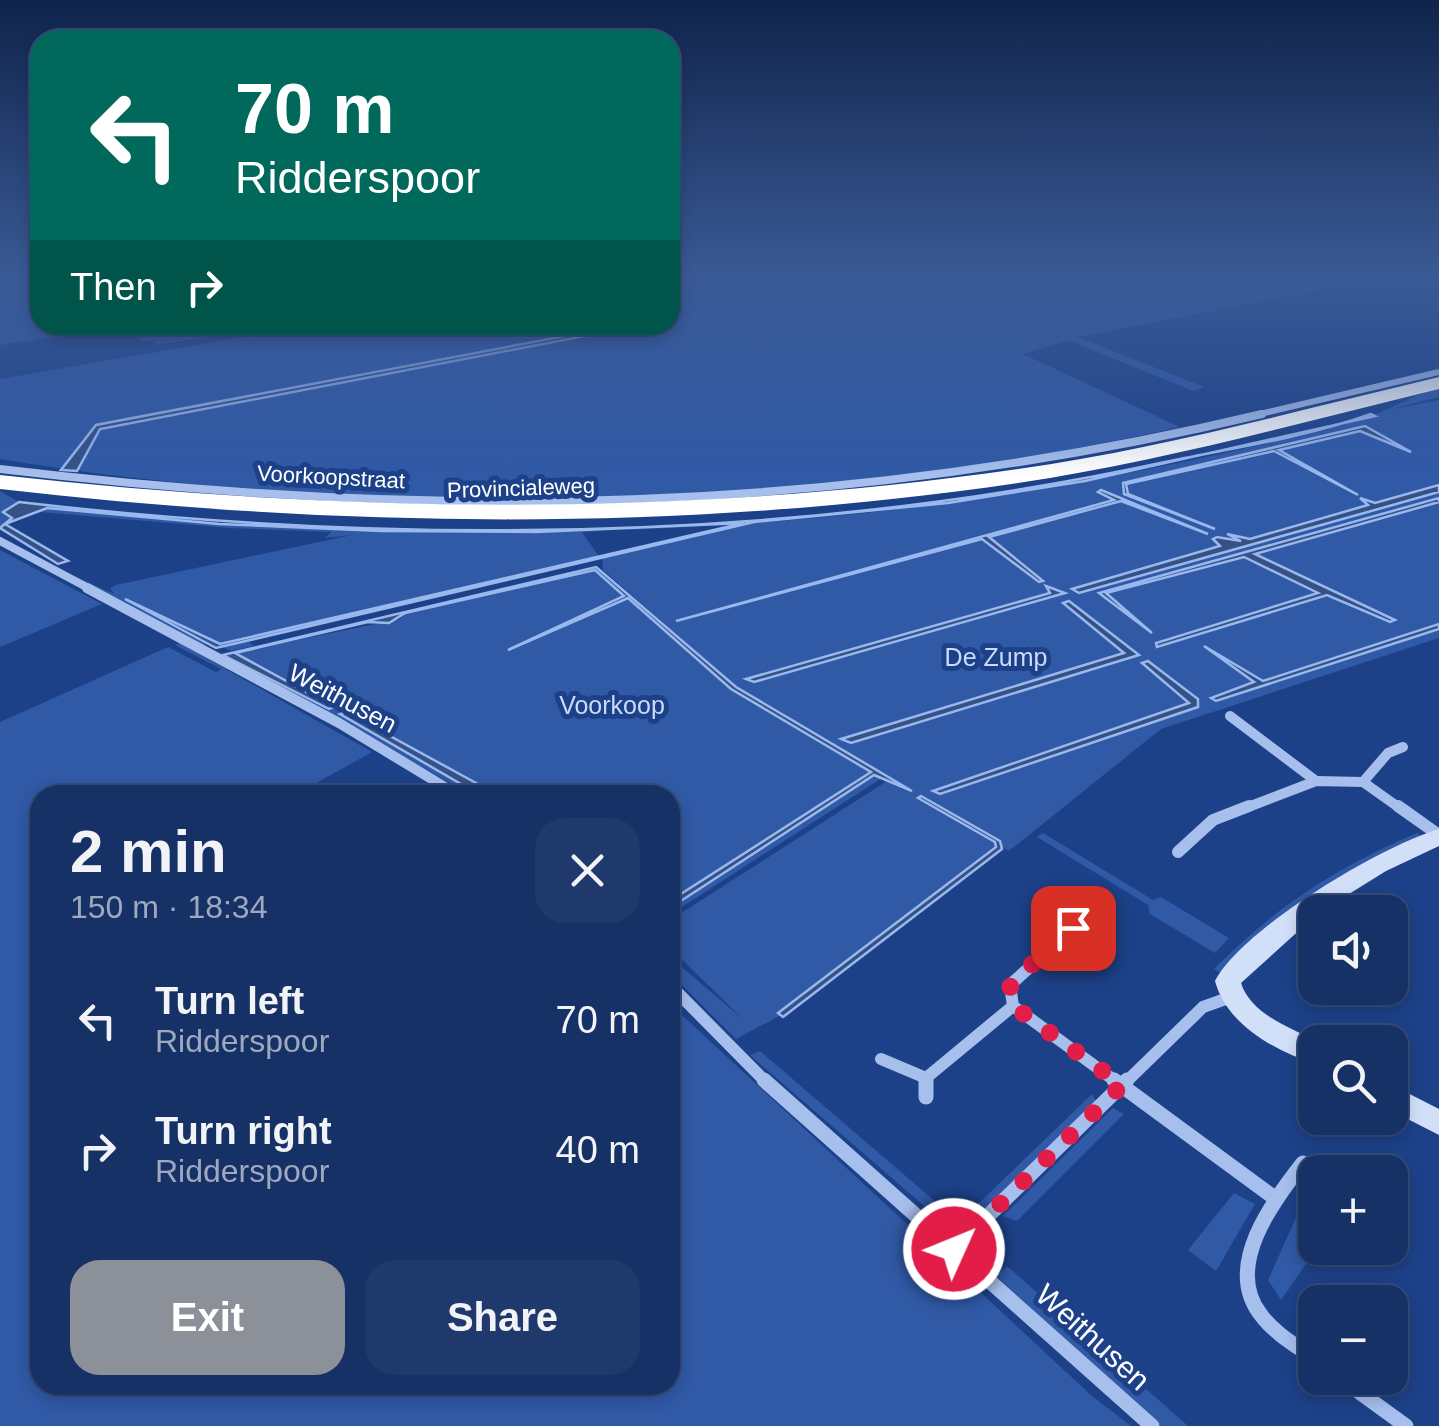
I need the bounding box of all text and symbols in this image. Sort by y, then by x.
icon: left [70,70,200,200]
text: 70 m [235,70,395,148]
text: Ridderspoor [235,152,480,203]
icon: right [177,260,232,315]
text: Then [70,266,157,308]
street label: Voorkoopstraat [256,461,406,493]
street label: Provincialeweg [447,473,595,503]
park label: De Zump [945,643,1047,671]
street label: Weithusen [284,658,402,738]
park label: Voorkoop [559,691,665,719]
text: 2 min [70,818,227,885]
button: close [535,818,640,923]
pin [1031,886,1116,971]
text: 150 m · 18:34 [70,889,267,925]
map controls [1298,895,1408,1395]
button: sound [1298,895,1408,1005]
icon: arrive [1046,901,1101,956]
text: Turn left [155,980,304,1022]
icon: left [70,993,125,1048]
text: 70 m [556,999,640,1041]
text: Ridderspoor [155,1023,329,1059]
button: search [1298,1025,1408,1135]
text: Turn right [155,1110,332,1152]
icon: right [70,1123,125,1178]
text: 40 m [556,1129,640,1171]
text: Ridderspoor [155,1153,329,1189]
button: + [1298,1155,1408,1265]
position arrow [902,1197,1006,1301]
button: Exit [70,1260,345,1375]
button: Share [365,1260,640,1375]
street label: Weithusen [1029,1277,1157,1397]
button: − [1298,1285,1408,1395]

